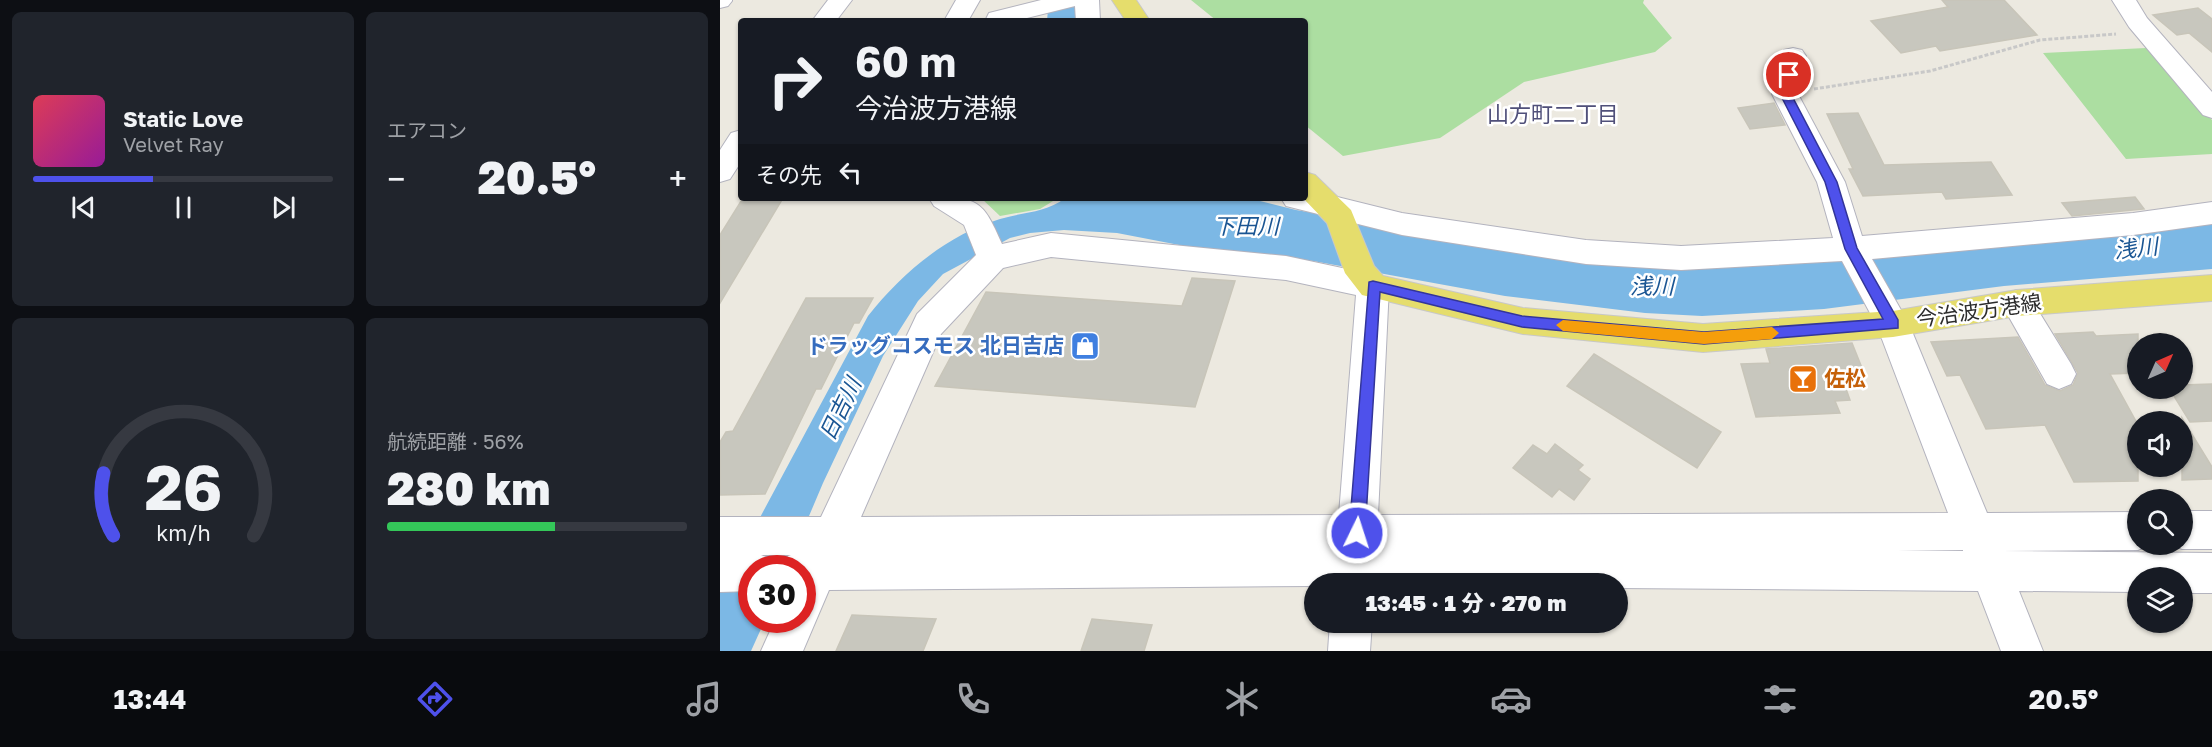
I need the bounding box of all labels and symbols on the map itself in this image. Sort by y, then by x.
pin [1763,49,1814,100]
district label: 山方町二丁目 [1487,100,1619,127]
water label: 下田川 [1213,212,1281,239]
water label: 浅川 [2113,232,2161,263]
water label: 浅川 [1630,272,1676,299]
street label: 今治波方港線 [1915,288,2043,332]
shop icon: ドラッグコスモス 北日吉店 [1069,330,1101,362]
place label: ドラッグコスモス 北日吉店 [807,332,1064,358]
north arrow [2127,333,2193,399]
bar icon: 佐松 [1787,363,1819,395]
place label: 佐松 [1824,365,1866,391]
water label: 日吉川 [813,371,867,444]
position arrow [1325,501,1389,565]
speed limit sign: 30 [738,555,816,633]

